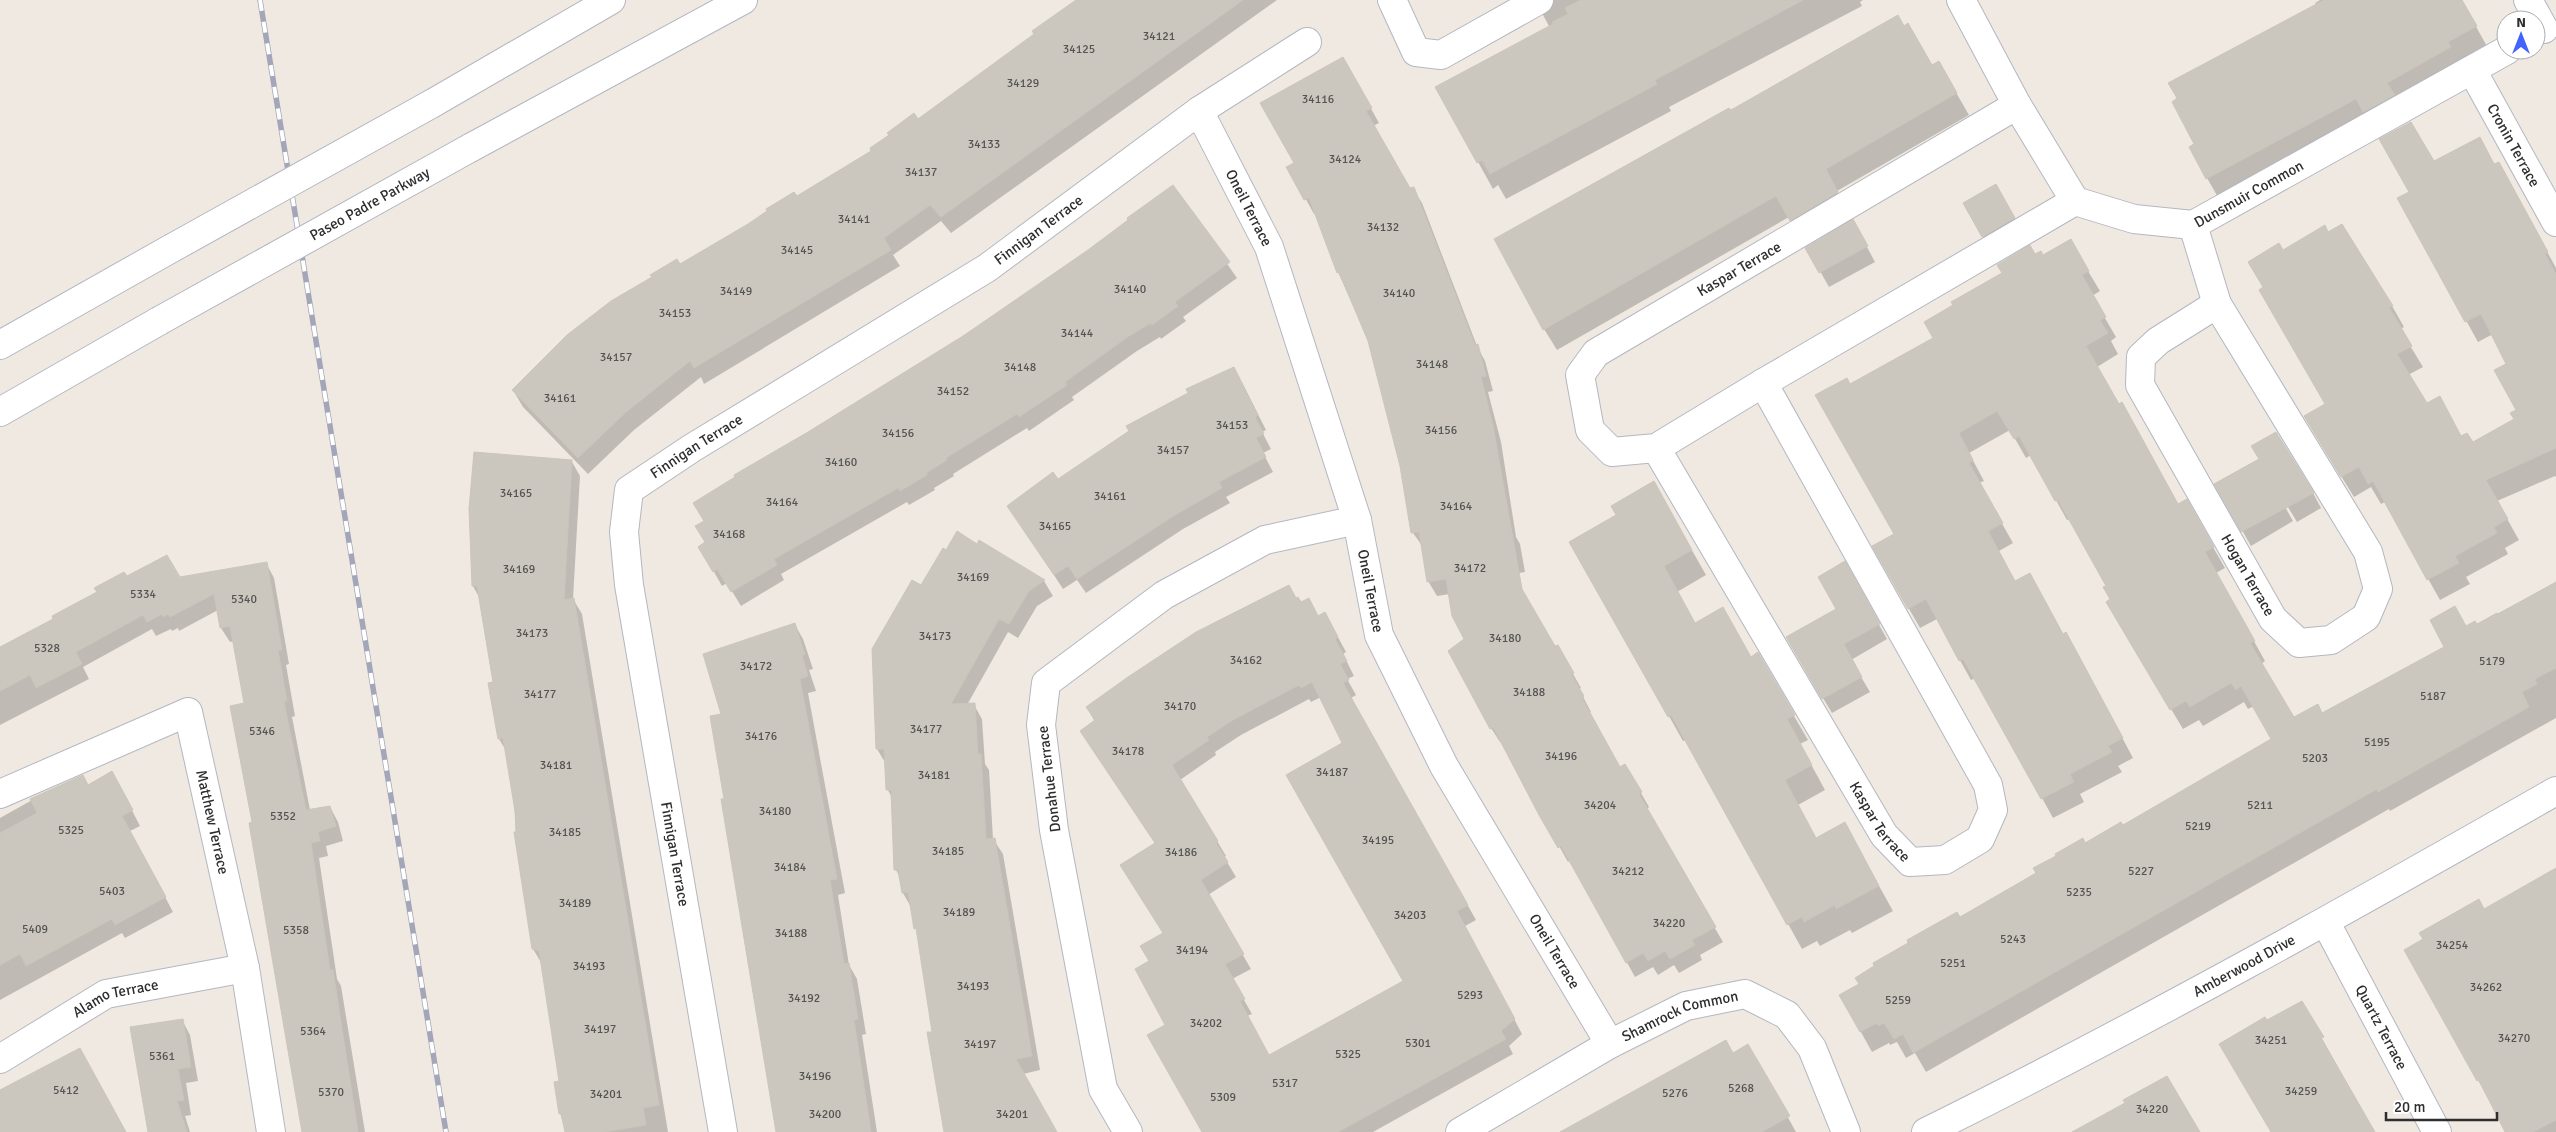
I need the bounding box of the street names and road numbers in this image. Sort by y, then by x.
street label: Cronin Terrace [2483,100,2544,190]
street label: Dunsmuir Common [2191,156,2307,232]
street label: Paseo Padre Parkway [306,163,433,244]
street label: Oneil Terrace [1222,166,1276,249]
street label: Finnigan Terrace [991,191,1087,269]
street label: Kaspar Terrace [1694,238,1784,300]
street label: Finnigan Terrace [647,410,746,482]
street label: Hogan Terrace [2217,531,2279,619]
street label: Oneil Terrace [1354,548,1387,634]
street label: Donahue Terrace [1034,725,1064,833]
street label: Matthew Terrace [192,768,233,876]
street label: Kaspar Terrace [1846,779,1914,866]
street label: Finnigan Terrace [657,800,693,908]
street label: Oneil Terrace [1525,911,1584,992]
street label: Amberwood Drive [2190,931,2298,1001]
street label: Alamo Terrace [69,975,160,1021]
street label: Quartz Terrace [2351,982,2411,1073]
street label: Shamrock Common [1619,987,1740,1046]

